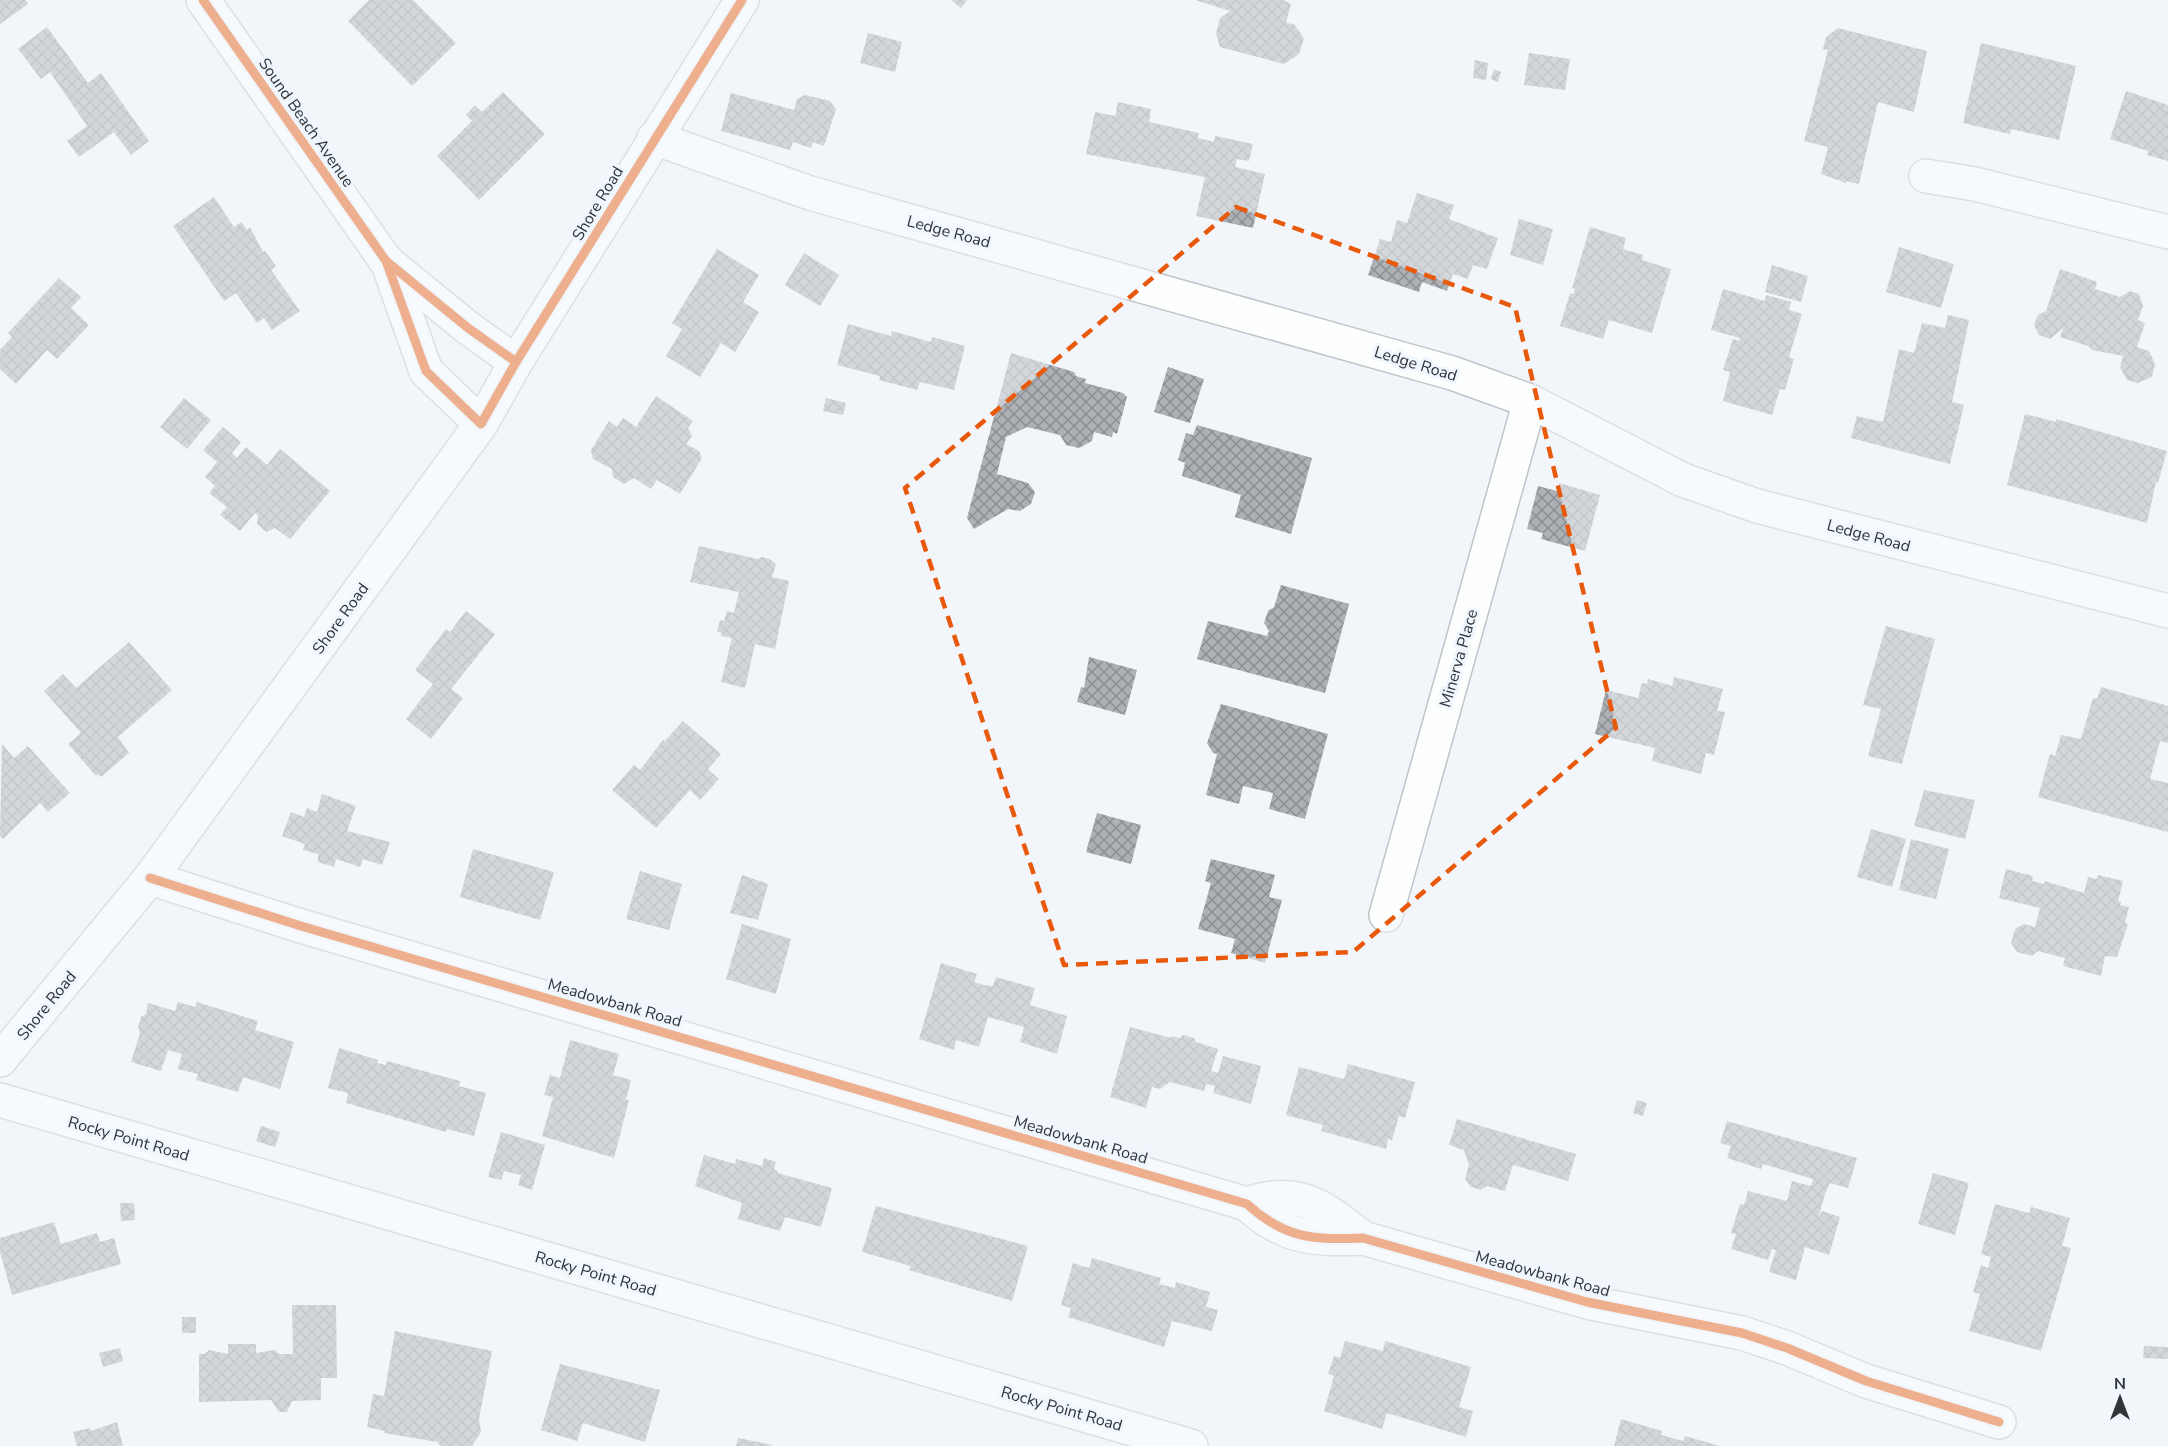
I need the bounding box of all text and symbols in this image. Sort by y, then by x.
street label: Sound Beach Avenue [253,54,359,192]
street label: Shore Road [567,162,629,245]
street label: Ledge Road [905,210,993,254]
street label: Ledge Road [1372,341,1460,387]
street label: Ledge Road [1825,514,1913,558]
street label: Shore Road [307,578,374,659]
street label: Minerva Place [1434,607,1483,710]
street label: Shore Road [12,966,82,1045]
street label: Meadowbank Road [545,973,684,1033]
street label: Meadowbank Road [1011,1110,1150,1170]
street label: Rocky Point Road [65,1111,192,1167]
street label: Meadowbank Road [1473,1245,1612,1303]
street label: Rocky Point Road [532,1246,659,1302]
north arrow [2090,1368,2150,1428]
text: N [2114,1373,2126,1395]
street label: Rocky Point Road [998,1381,1125,1437]

